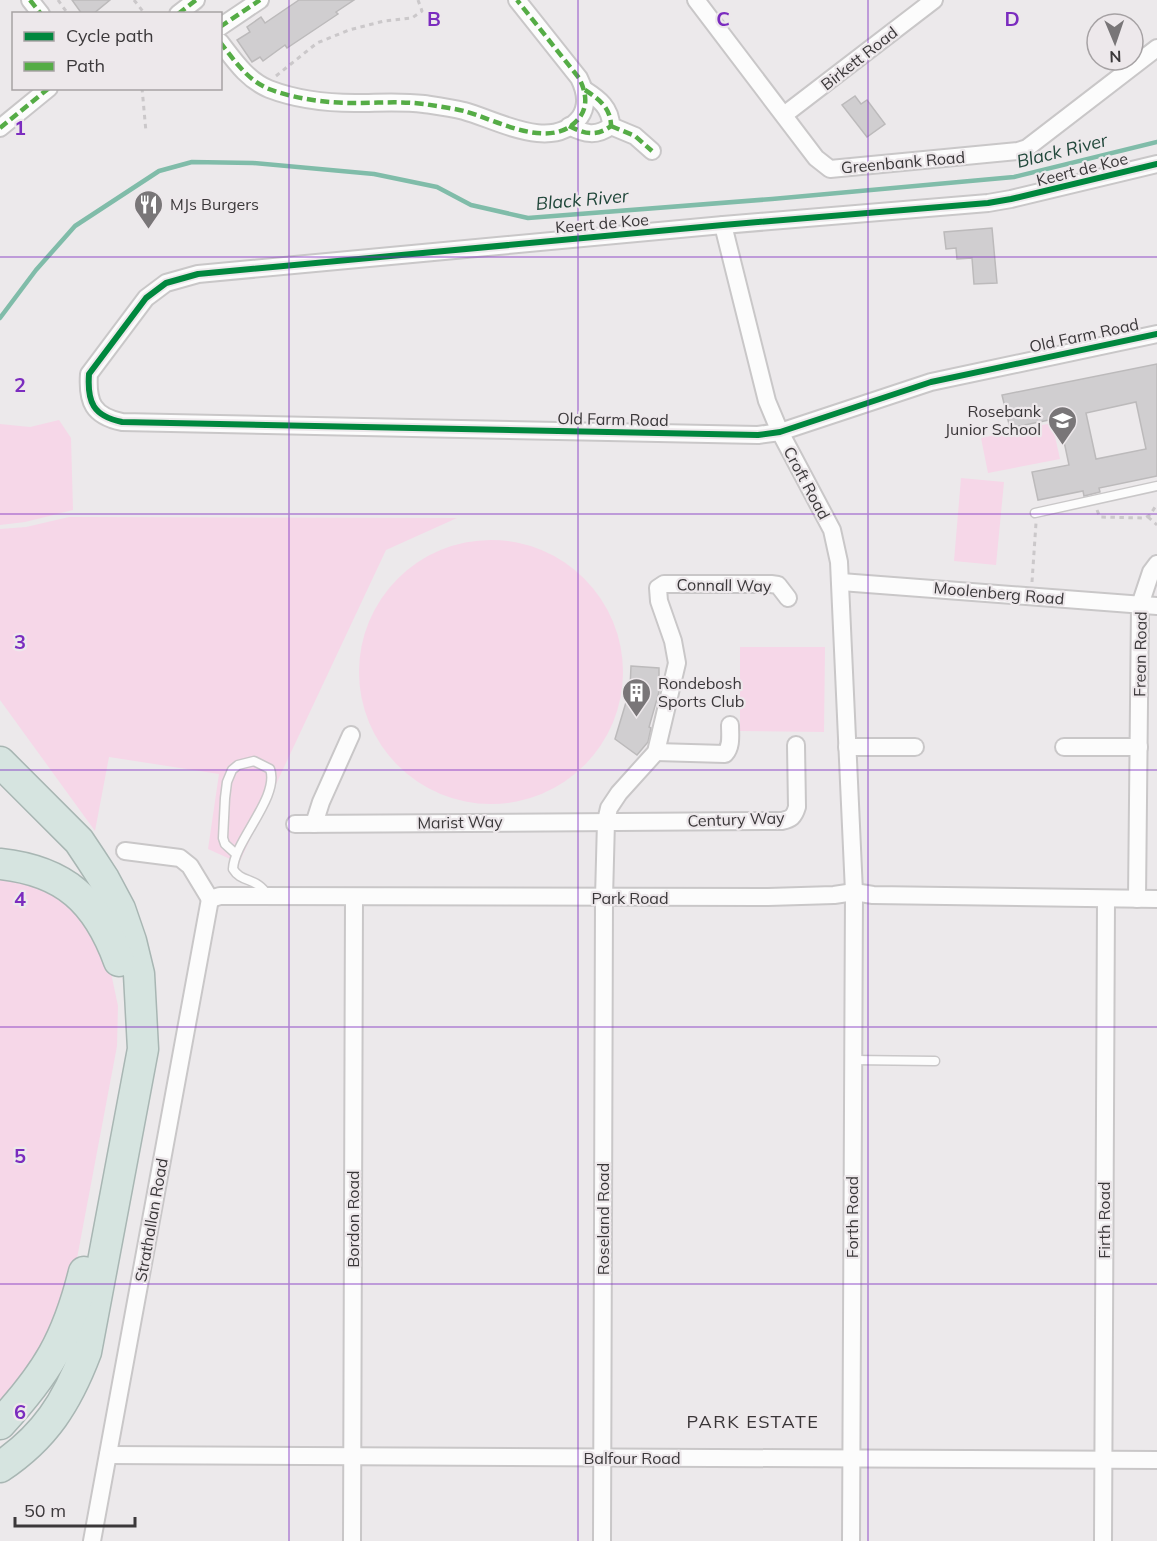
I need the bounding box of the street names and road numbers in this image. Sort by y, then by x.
street label: Birkett Road [817,22,901,94]
street label: Greenbank Road [840,147,966,177]
street label: Keert de Koe [1034,148,1130,190]
street label: Keert de Koe [554,209,650,237]
street label: Old Farm Road [1027,314,1141,356]
street label: Old Farm Road [557,408,669,430]
street label: Croft Road [779,443,835,523]
street label: Connall Way [677,574,772,596]
street label: Moolenberg Road [933,577,1065,609]
street label: Frean Road [1129,611,1151,697]
street label: Century Way [687,807,785,831]
street label: Marist Way [417,811,503,833]
street label: Park Road [591,888,669,908]
street label: Strathallan Road [130,1156,172,1284]
street label: Roseland Road [593,1163,613,1275]
street label: Bordon Road [343,1170,363,1268]
street label: Forth Road [842,1176,862,1258]
street label: Firth Road [1094,1181,1114,1259]
street label: Balfour Road [583,1448,681,1468]

